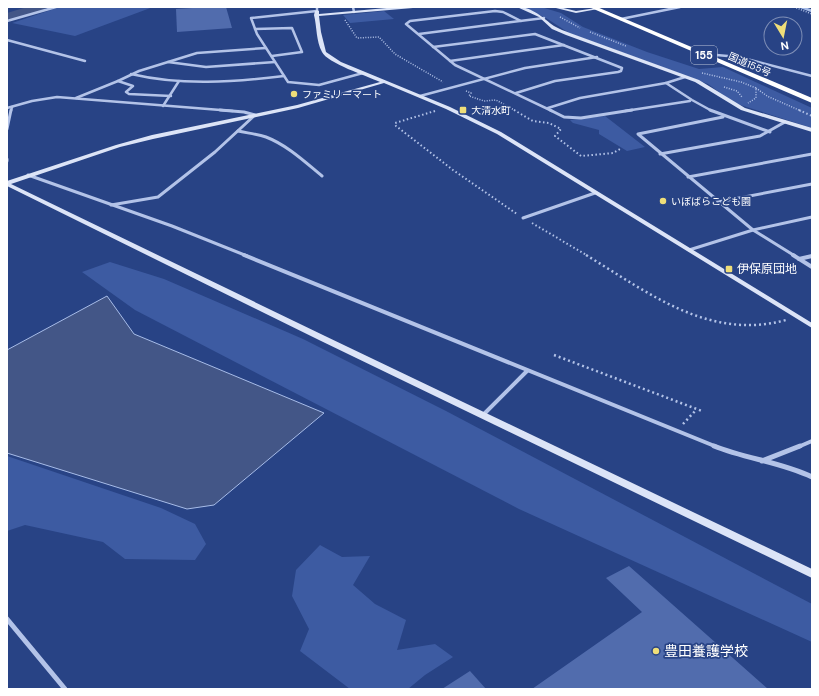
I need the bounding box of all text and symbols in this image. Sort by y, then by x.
north arrow [763,16,803,56]
text: N [780,38,790,53]
road number: 155 [691,46,717,64]
street label: 国道155号 [726,50,773,79]
place label: ファミリーマート [302,88,382,101]
marker: ファミリーマート [289,89,299,99]
place label: 大清水町 [471,104,511,117]
marker: 大清水町 [458,105,468,115]
place label: いぼばらこども園 [671,195,751,208]
marker: いぼばらこども園 [658,196,668,206]
place label: 伊保原団地 [737,261,797,277]
marker: 伊保原団地 [724,264,734,274]
place label: 豊田養護学校 [664,642,748,660]
marker: 豊田養護学校 [651,646,661,656]

